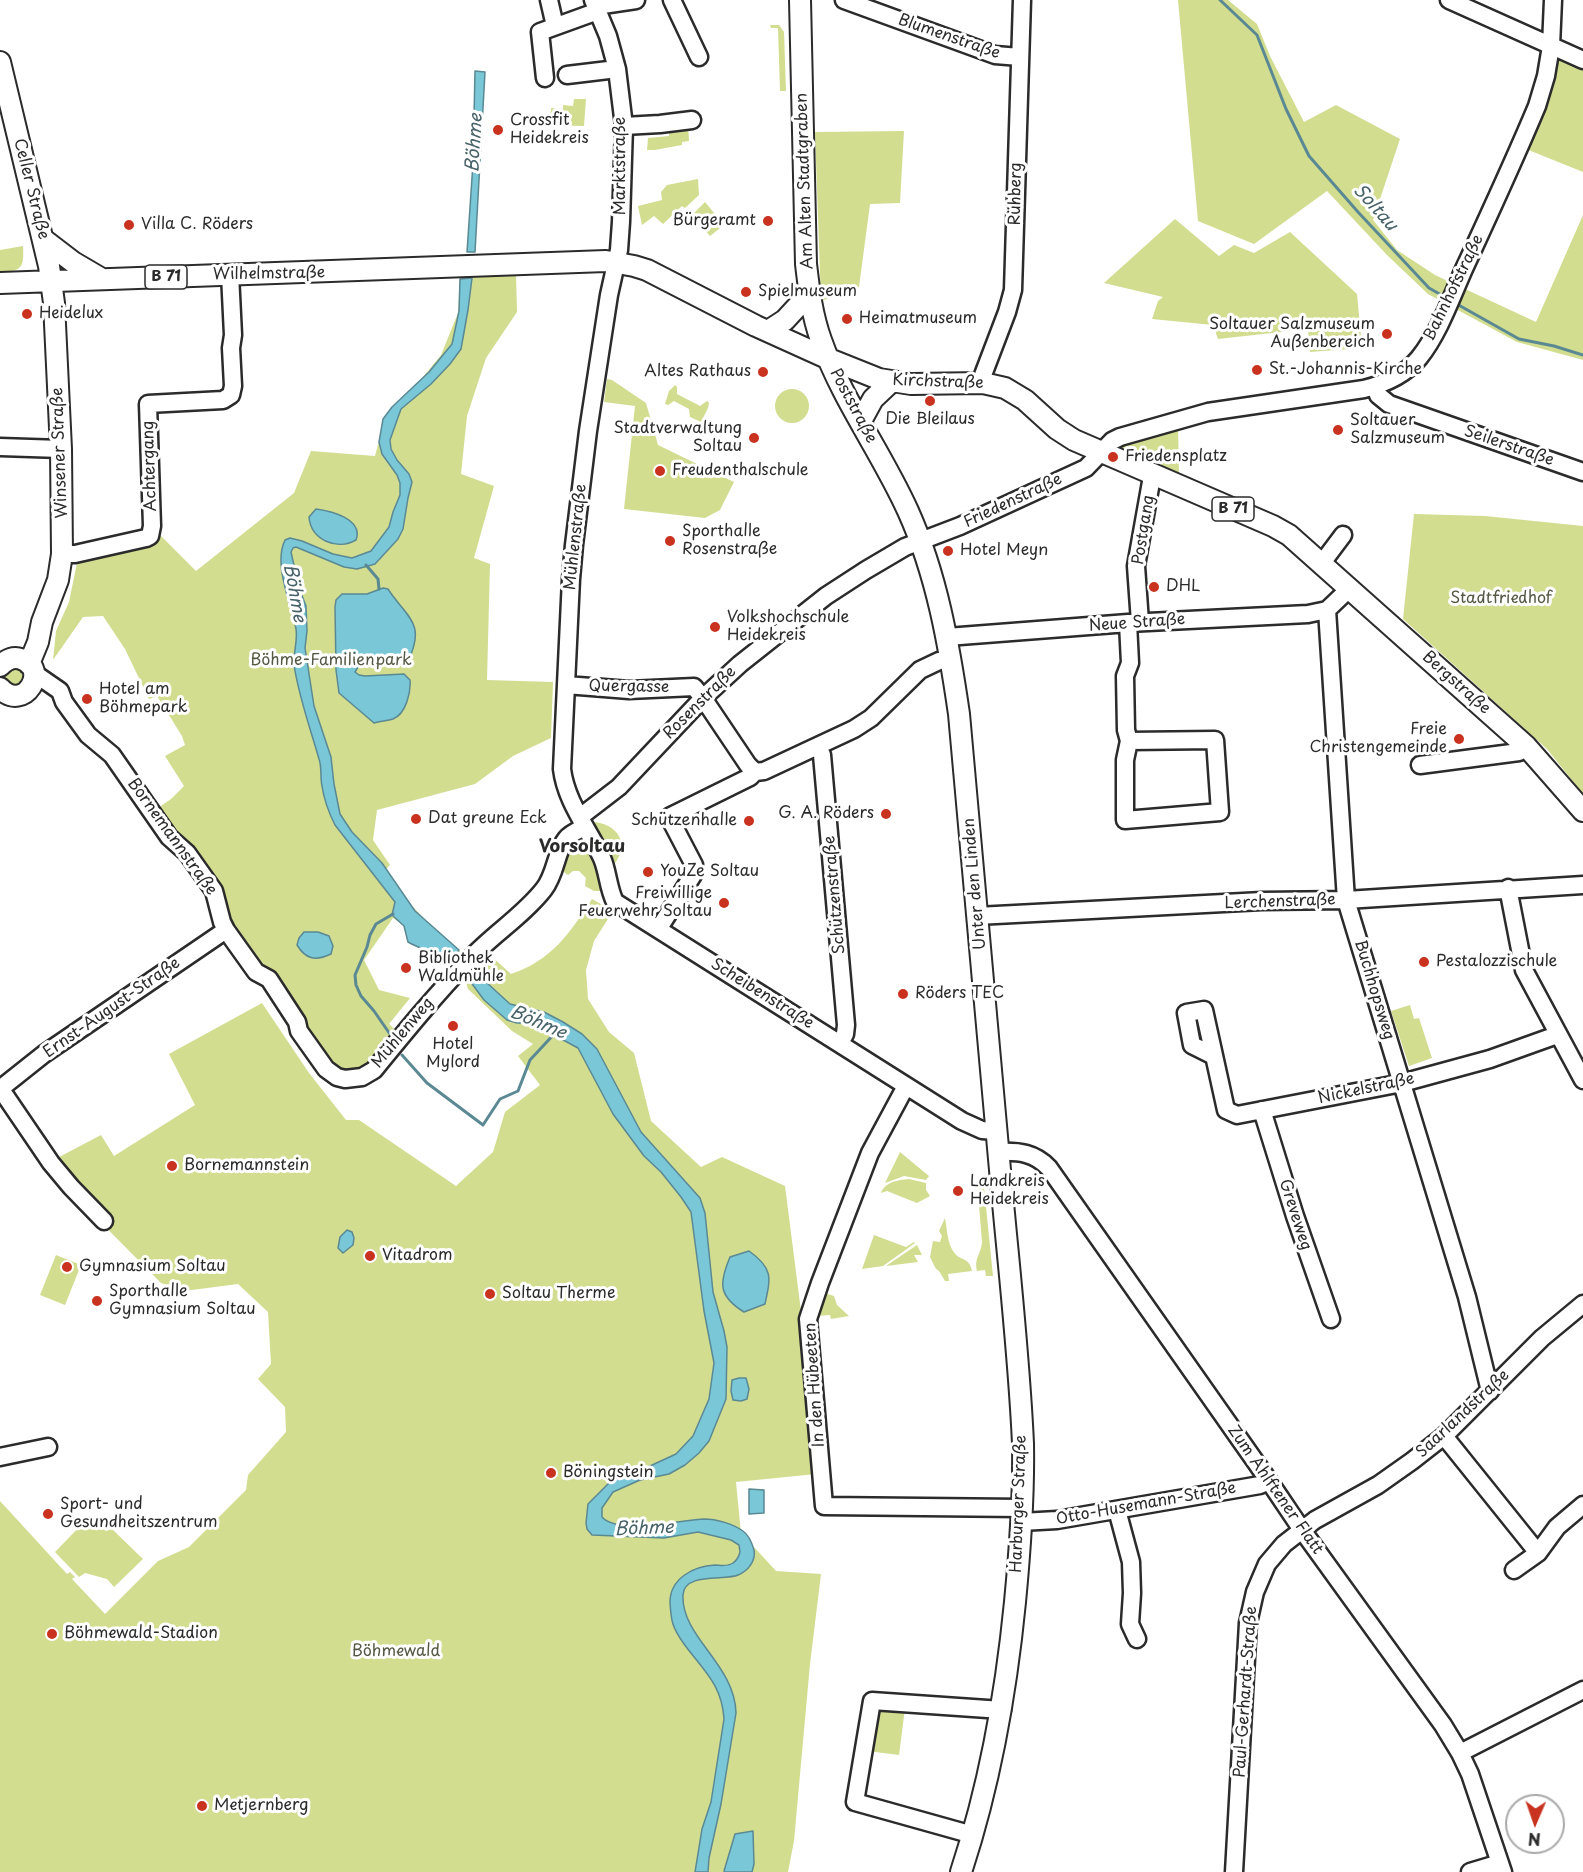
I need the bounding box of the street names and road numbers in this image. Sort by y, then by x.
street label: Blumenstraße [896,11,1002,63]
street label: Am Alten Stadtgraben [792,92,818,270]
street label: Marktstraße [611,117,631,215]
street label: Celler Straße [9,137,53,241]
street label: Rühberg [1006,162,1026,226]
street label: Bahnhofstraße [1420,232,1488,344]
street label: Wilhelmstraße [213,263,325,285]
road number: B 71 [145,265,187,289]
street label: Poststraße [825,365,881,447]
street label: Kirchstraße [892,371,984,393]
street label: Winsener Straße [48,387,72,519]
street label: Achtergang [139,420,161,512]
street label: Seilerstraße [1462,422,1556,470]
street label: Friedenstraße [961,470,1065,532]
street label: Mühlenstraße [561,483,591,591]
street label: Postgang [1129,494,1159,566]
road number: B 71 [1212,497,1254,521]
street label: Neue Straße [1088,610,1186,636]
street label: Bergstraße [1418,647,1494,719]
street label: Rosenstraße [660,663,740,743]
street label: Quergasse [589,677,669,697]
street label: Bornemannstraße [123,775,221,899]
street label: Unter den Linden [960,817,990,951]
street label: Schützenstraße [820,835,850,955]
street label: Lerchenstraße [1224,890,1336,914]
street label: Buchhopsweg [1350,938,1398,1042]
street label: Ernst-August-Straße [40,954,184,1062]
street label: Scheibenstraße [707,955,817,1033]
street label: Mühlenweg [368,994,438,1072]
street label: Nickelstraße [1316,1069,1416,1109]
street label: Greveweg [1274,1177,1316,1253]
street label: In den Hübeeten [801,1322,829,1448]
street label: Saarlandstraße [1412,1366,1514,1462]
street label: Zum Ahlftener Flatt [1223,1422,1327,1558]
street label: Harburger Straße [1007,1435,1031,1573]
street label: Otto-Husemann-Straße [1054,1479,1238,1529]
street label: Paul-Gerhardt-Straße [1230,1606,1262,1778]

